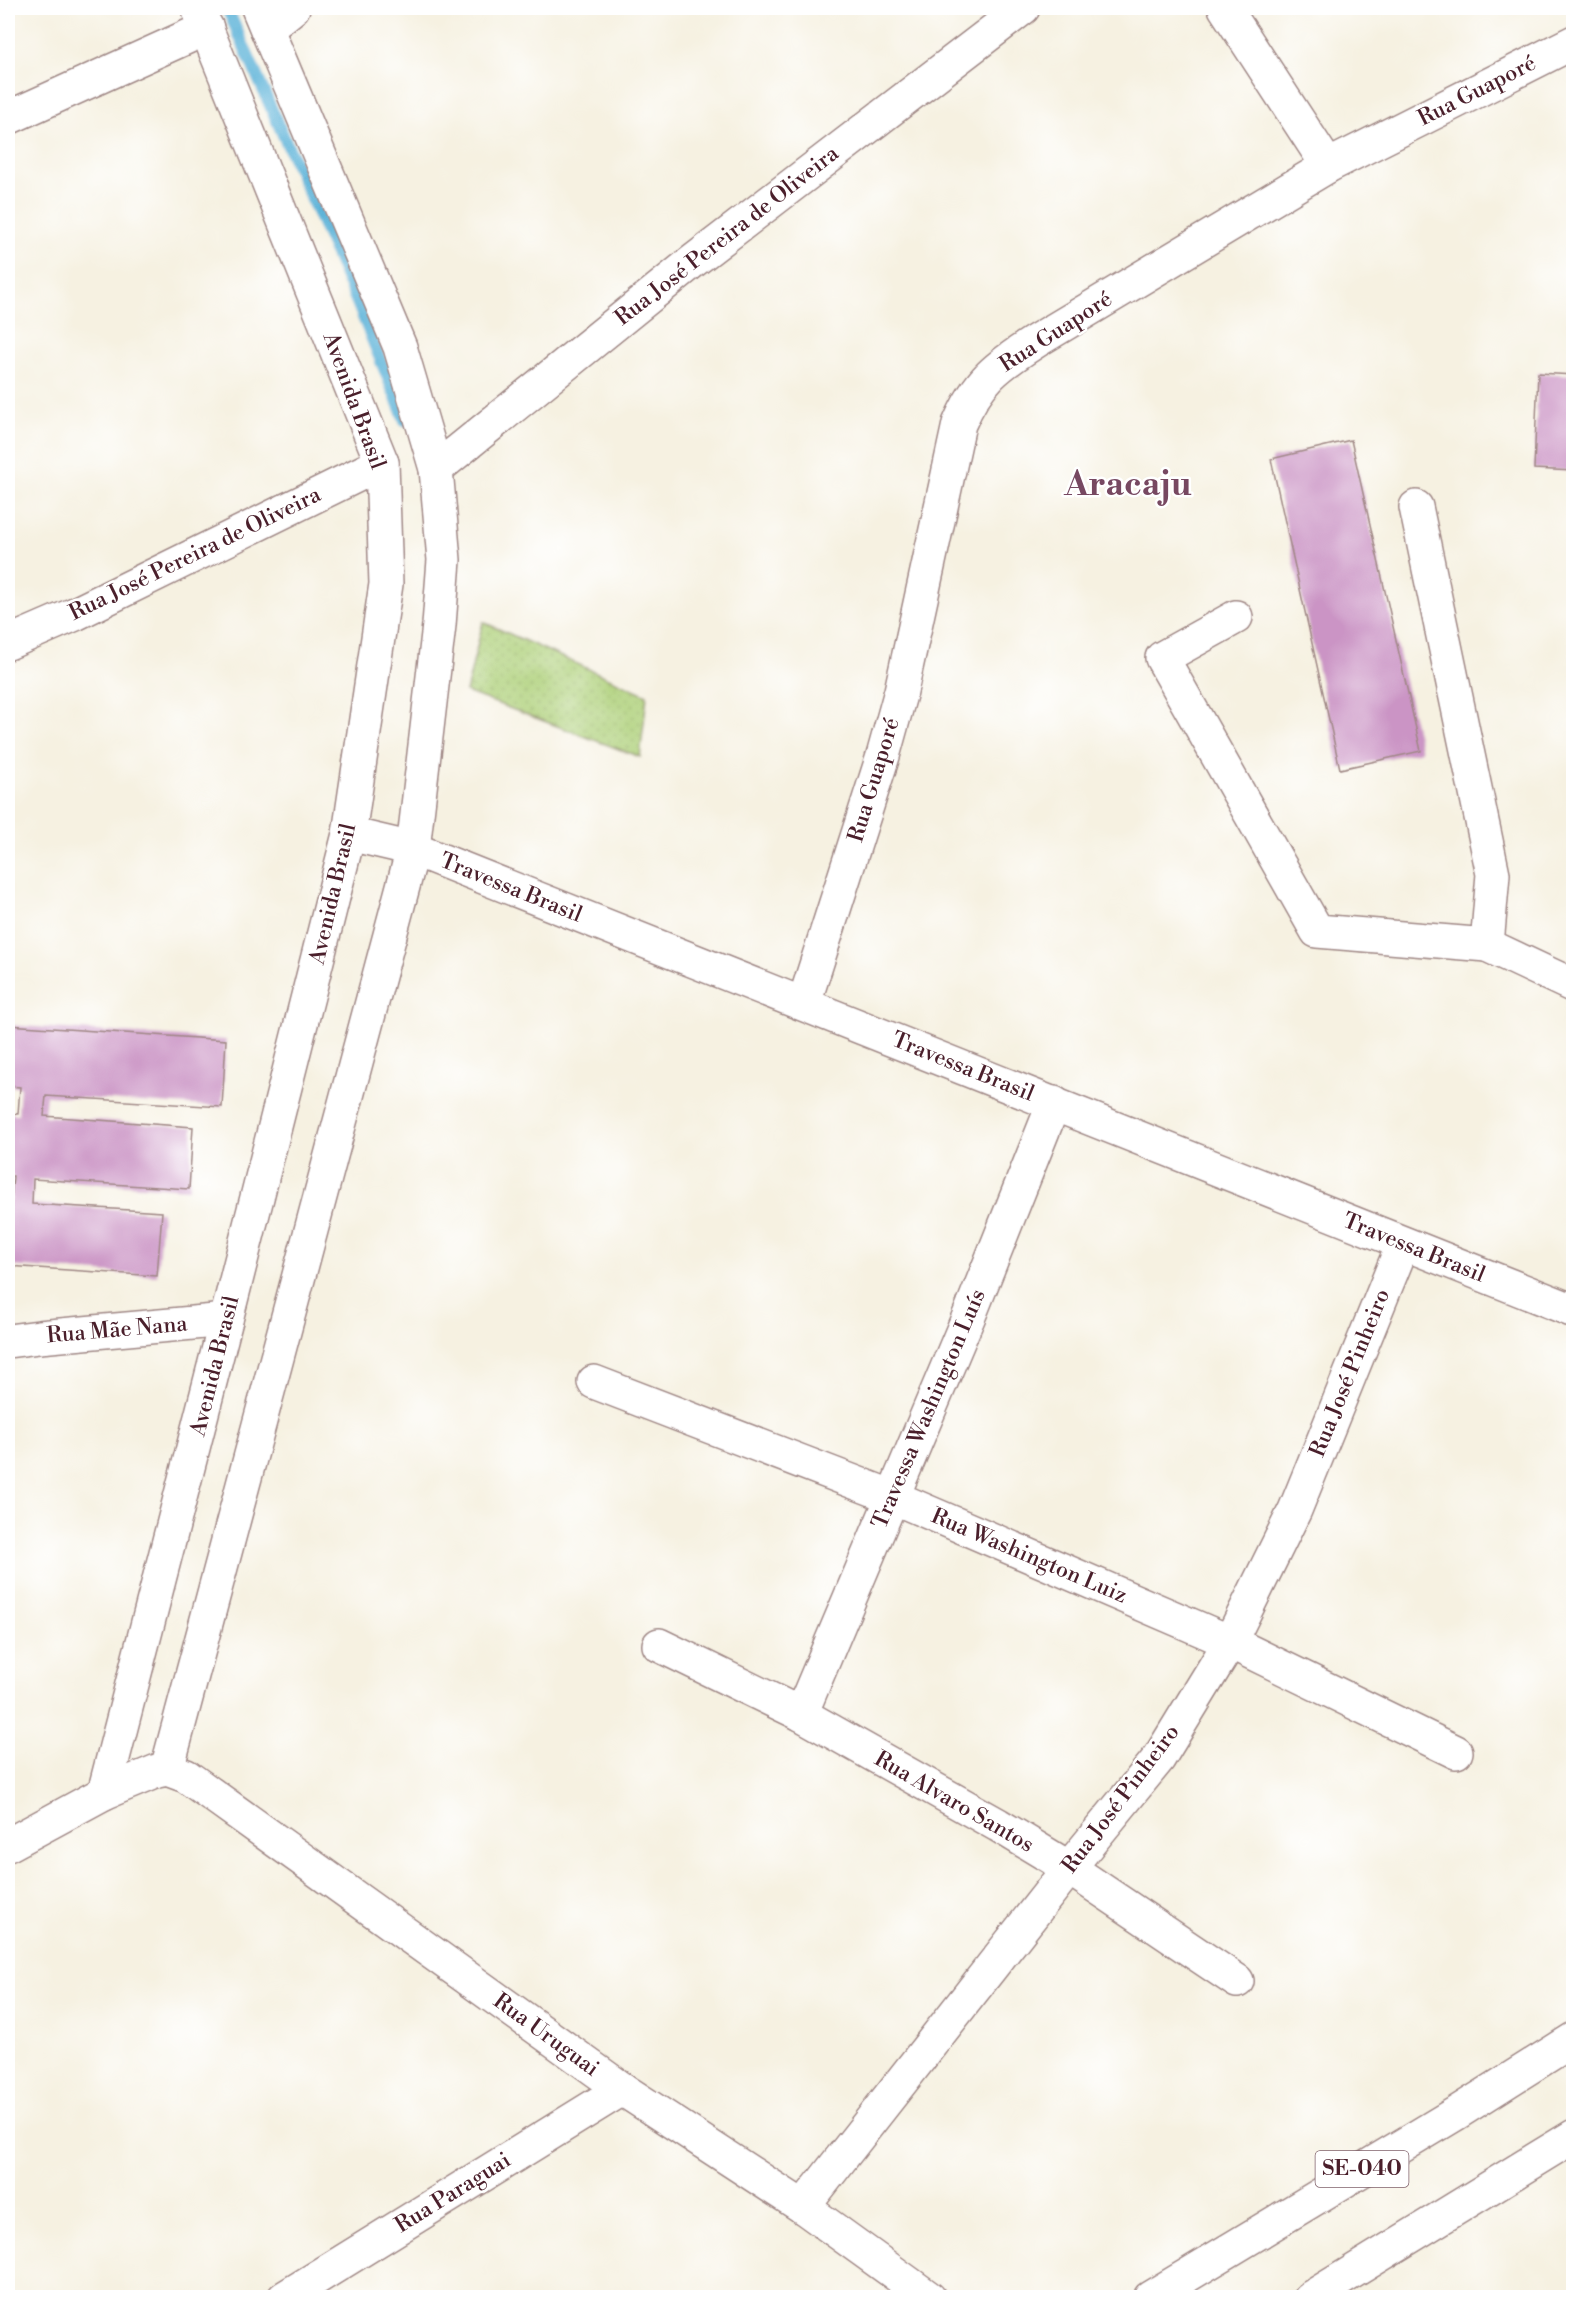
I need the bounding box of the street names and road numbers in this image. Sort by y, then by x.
street label: Rua Guaporé [1413,50,1541,132]
street label: Rua José Pereira de Oliveira [610,140,845,332]
street label: Rua Guaporé [995,286,1117,378]
street label: Avenida Brasil [316,328,391,474]
street label: Rua José Pereira de Oliveira [65,481,326,627]
street label: Rua Guaporé [842,714,906,846]
street label: Avenida Brasil [303,820,362,968]
street label: Travessa Brasil [436,847,586,929]
street label: Travessa Brasil [888,1026,1038,1108]
street label: Travessa Brasil [1339,1207,1489,1289]
street label: Travessa Washington Luís [866,1285,992,1533]
street label: Rua José Pinheiro [1304,1285,1396,1461]
street label: Avenida Brasil [184,1293,246,1440]
street label: Rua Mãe Nana [46,1310,189,1350]
street label: Rua Washington Luiz [927,1503,1131,1609]
street label: Rua José Pinheiro [1056,1719,1186,1879]
street label: Rua Alvaro Santos [869,1745,1039,1859]
street label: Rua Uruguai [488,1988,604,2082]
street label: Rua Paraguai [390,2147,516,2239]
road number: SE-040 [1316,2151,1408,2187]

